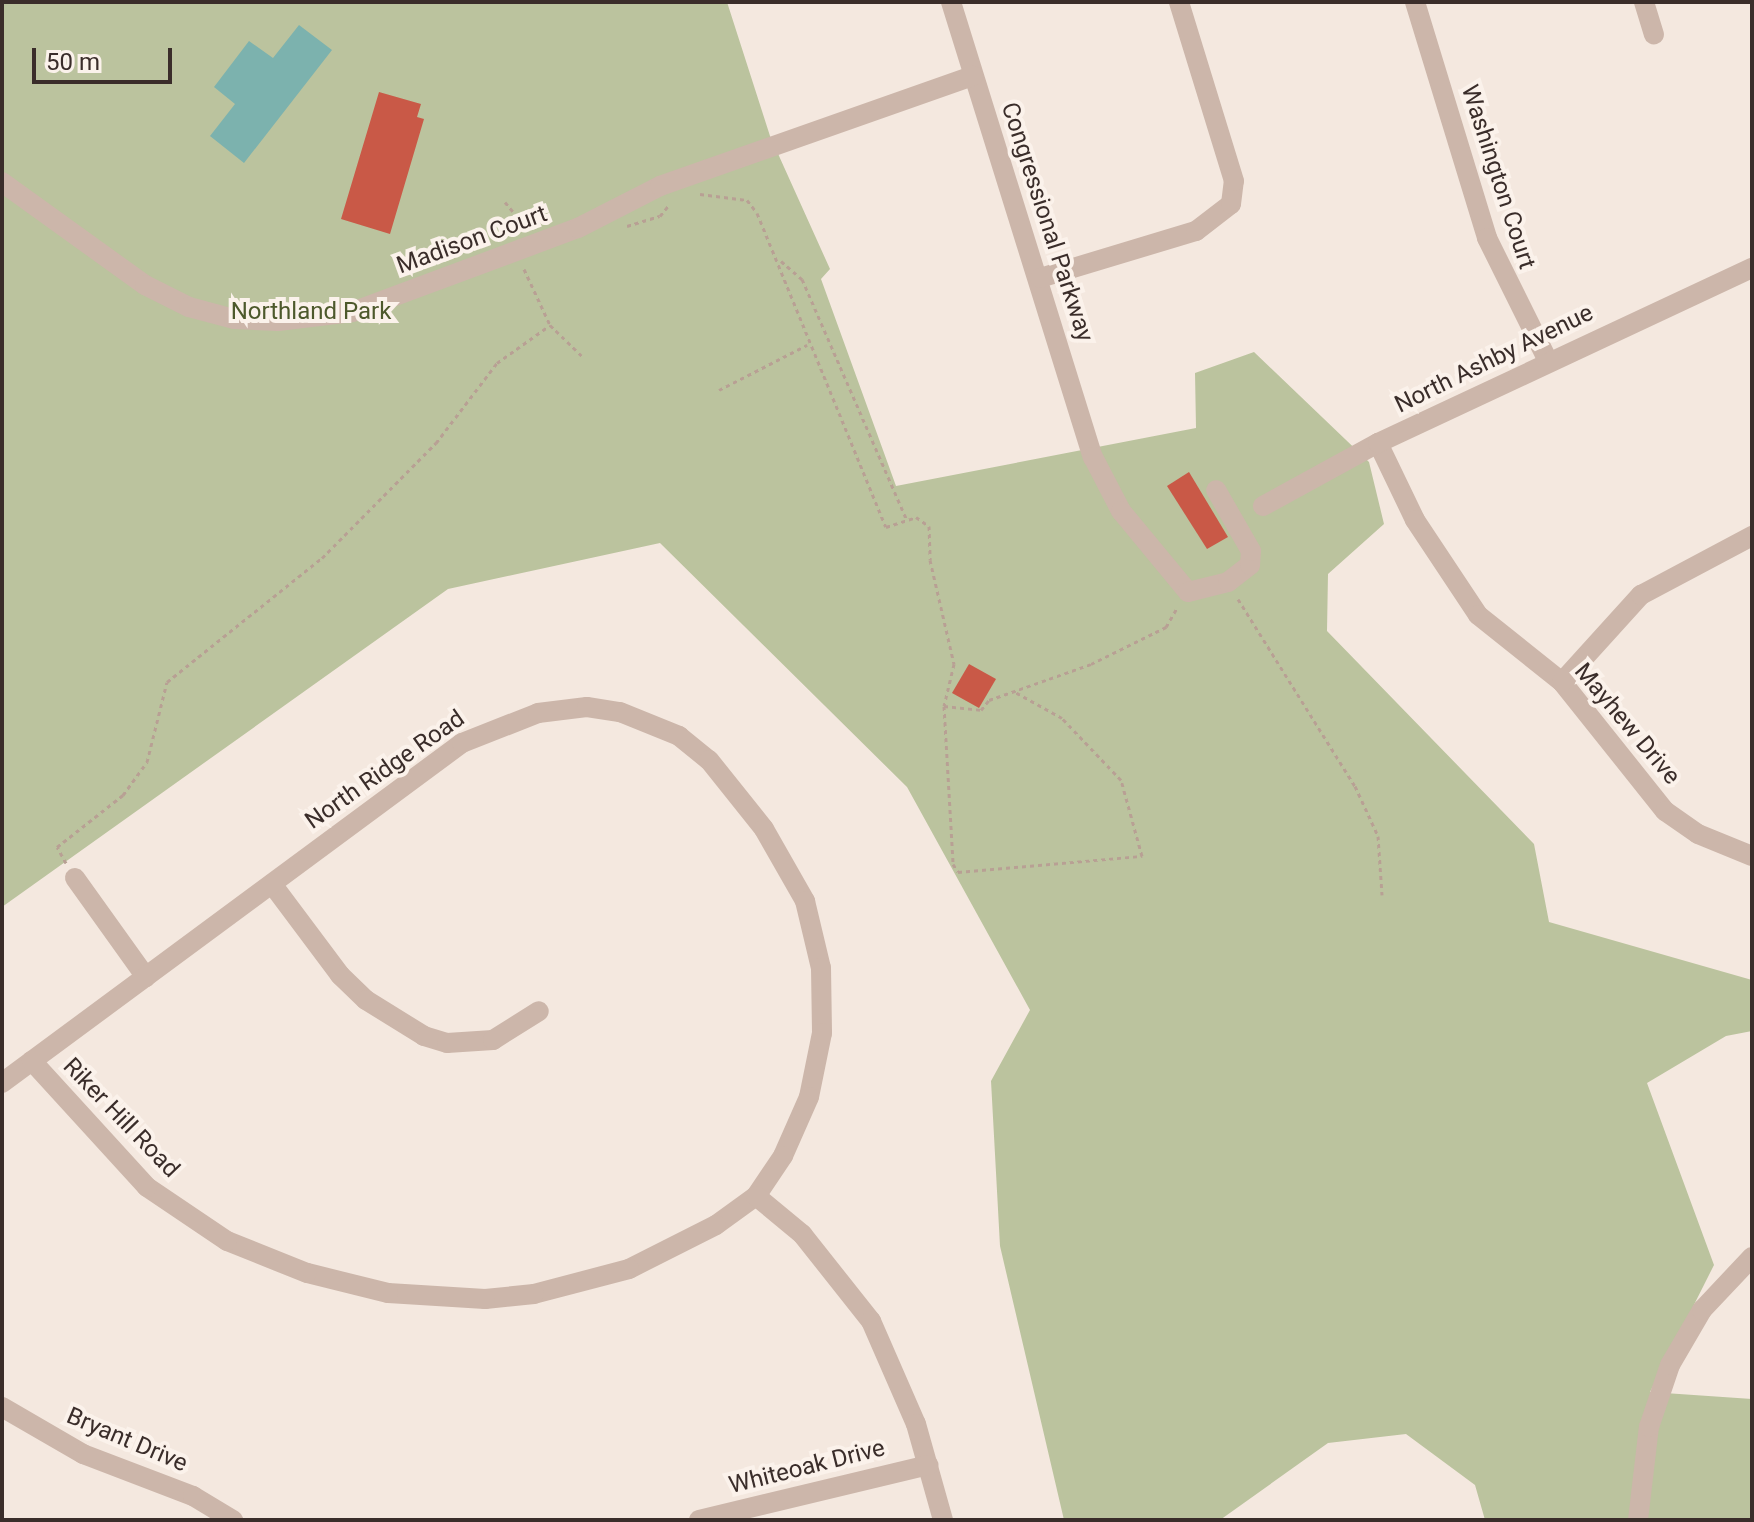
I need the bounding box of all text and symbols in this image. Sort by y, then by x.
scale bar [36,32,176,82]
text: 50 m [46,48,100,76]
street label: Washington Court [1455,81,1541,273]
street label: Congressional Parkway [995,99,1099,345]
street label: Madison Court [393,199,551,281]
park label: Northland Park [231,298,391,326]
street label: North Ashby Avenue [1390,299,1598,419]
street label: Mayhew Drive [1568,658,1686,790]
street label: North Ridge Road [300,704,470,836]
street label: Riker Hill Road [57,1052,185,1184]
street label: Bryant Drive [62,1402,192,1478]
street label: Whiteoak Drive [726,1434,888,1500]

